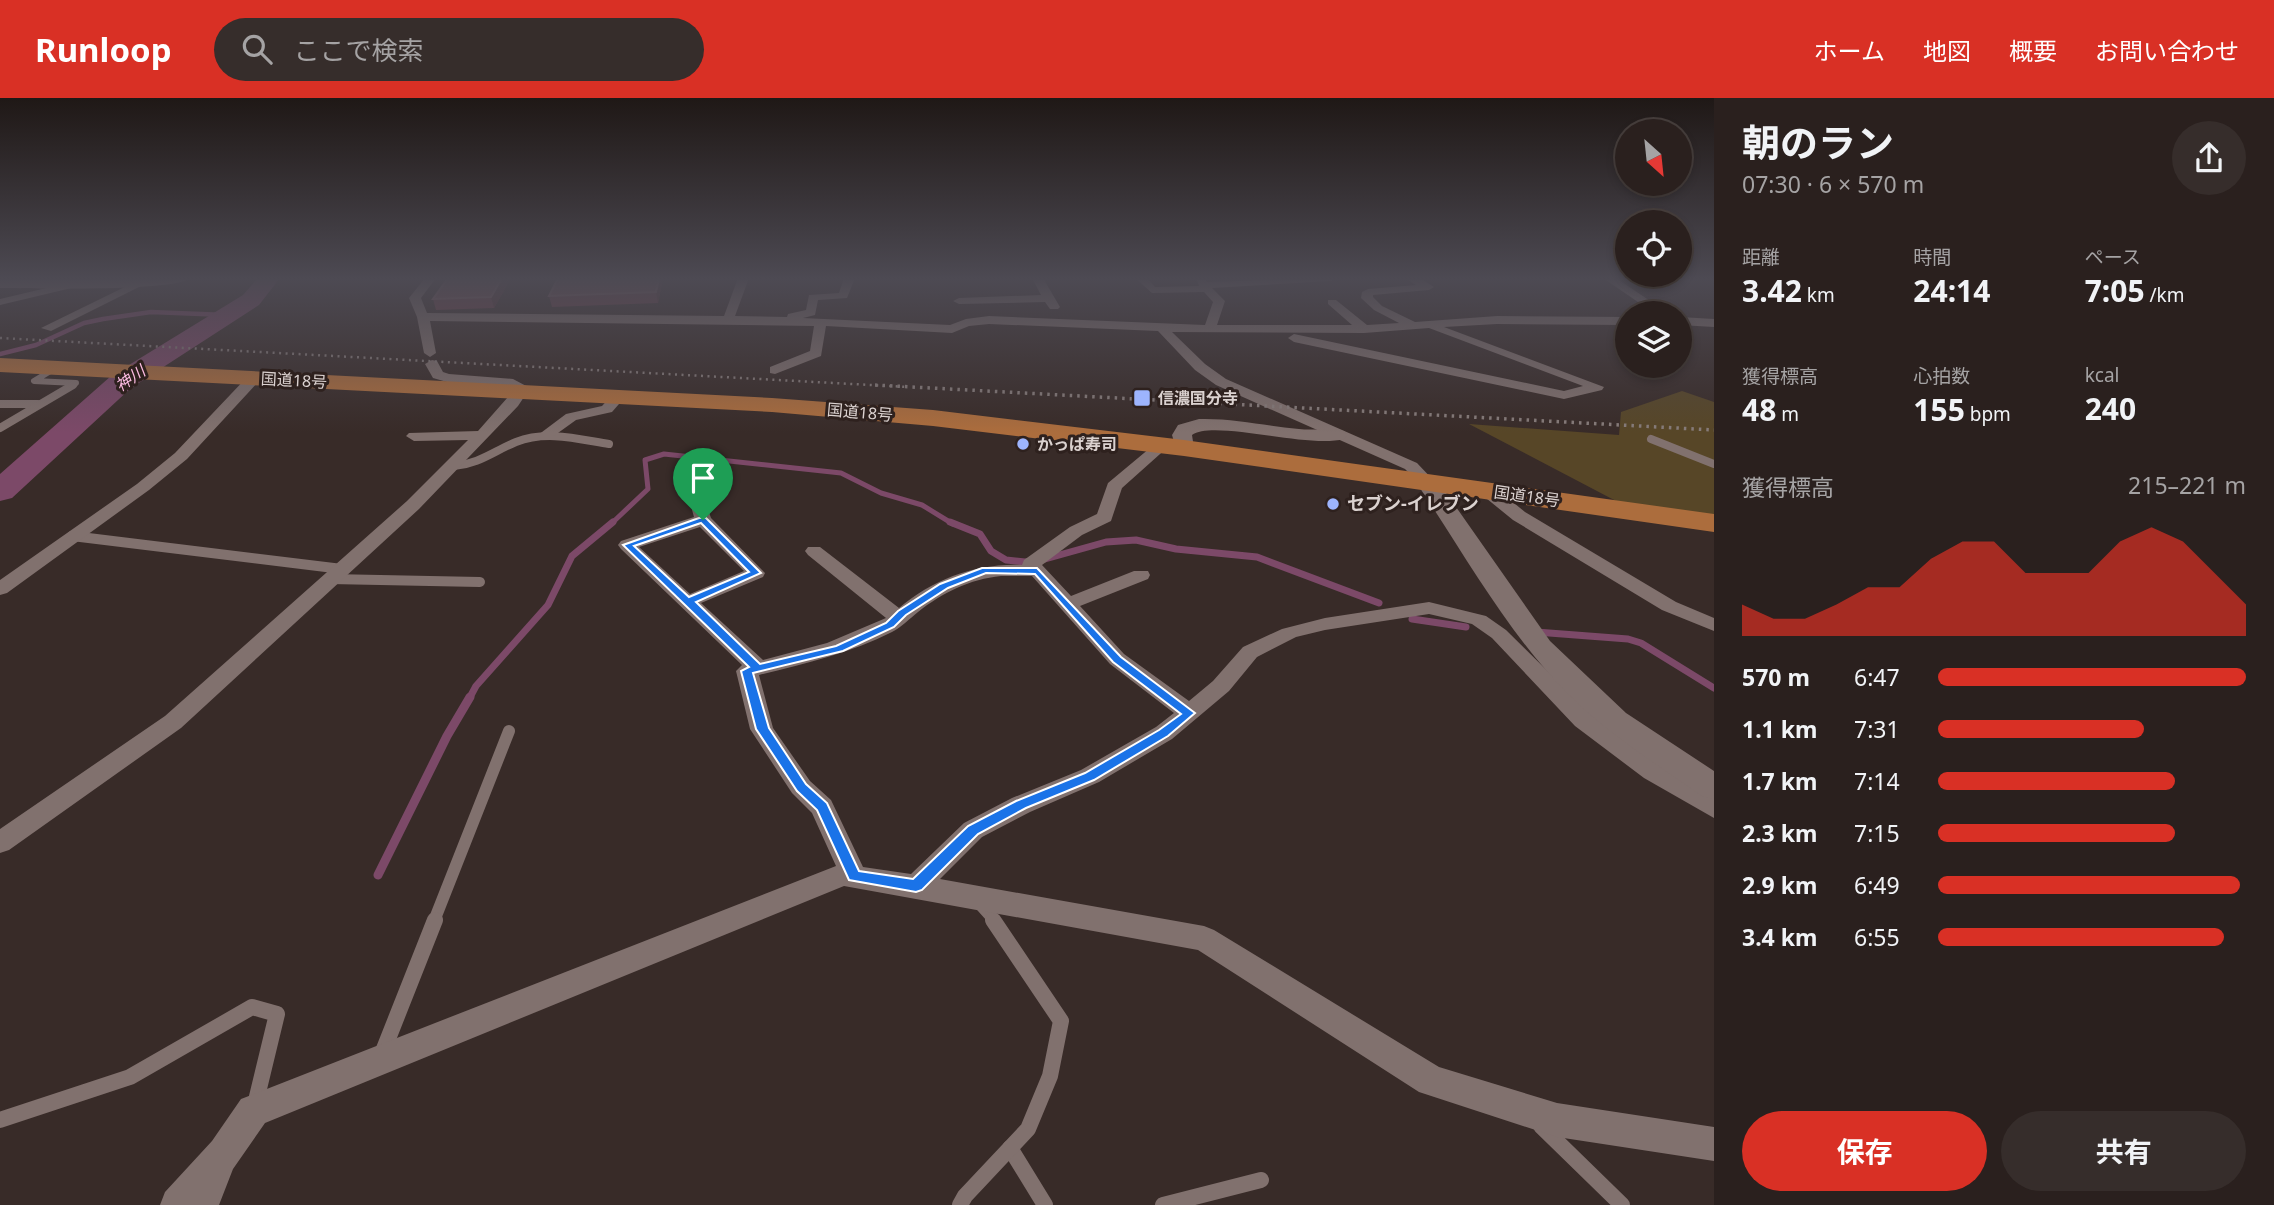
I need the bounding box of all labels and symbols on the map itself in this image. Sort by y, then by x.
north arrow [1615,119,1692,196]
water label: 神川 [111,359,151,396]
street label: 国道18号 [260,367,328,393]
place label: 信濃国分寺 [1157,387,1238,409]
marker: 信濃国分寺 [1132,388,1152,408]
street label: 国道18号 [826,398,894,426]
place label: かっぱ寿司 [1037,433,1117,455]
marker: かっぱ寿司 [1015,436,1031,452]
pin [673,448,733,520]
street label: 国道18号 [1493,480,1561,512]
place label: セブン-イレブン [1347,491,1479,515]
marker: セブン-イレブン [1325,496,1341,512]

